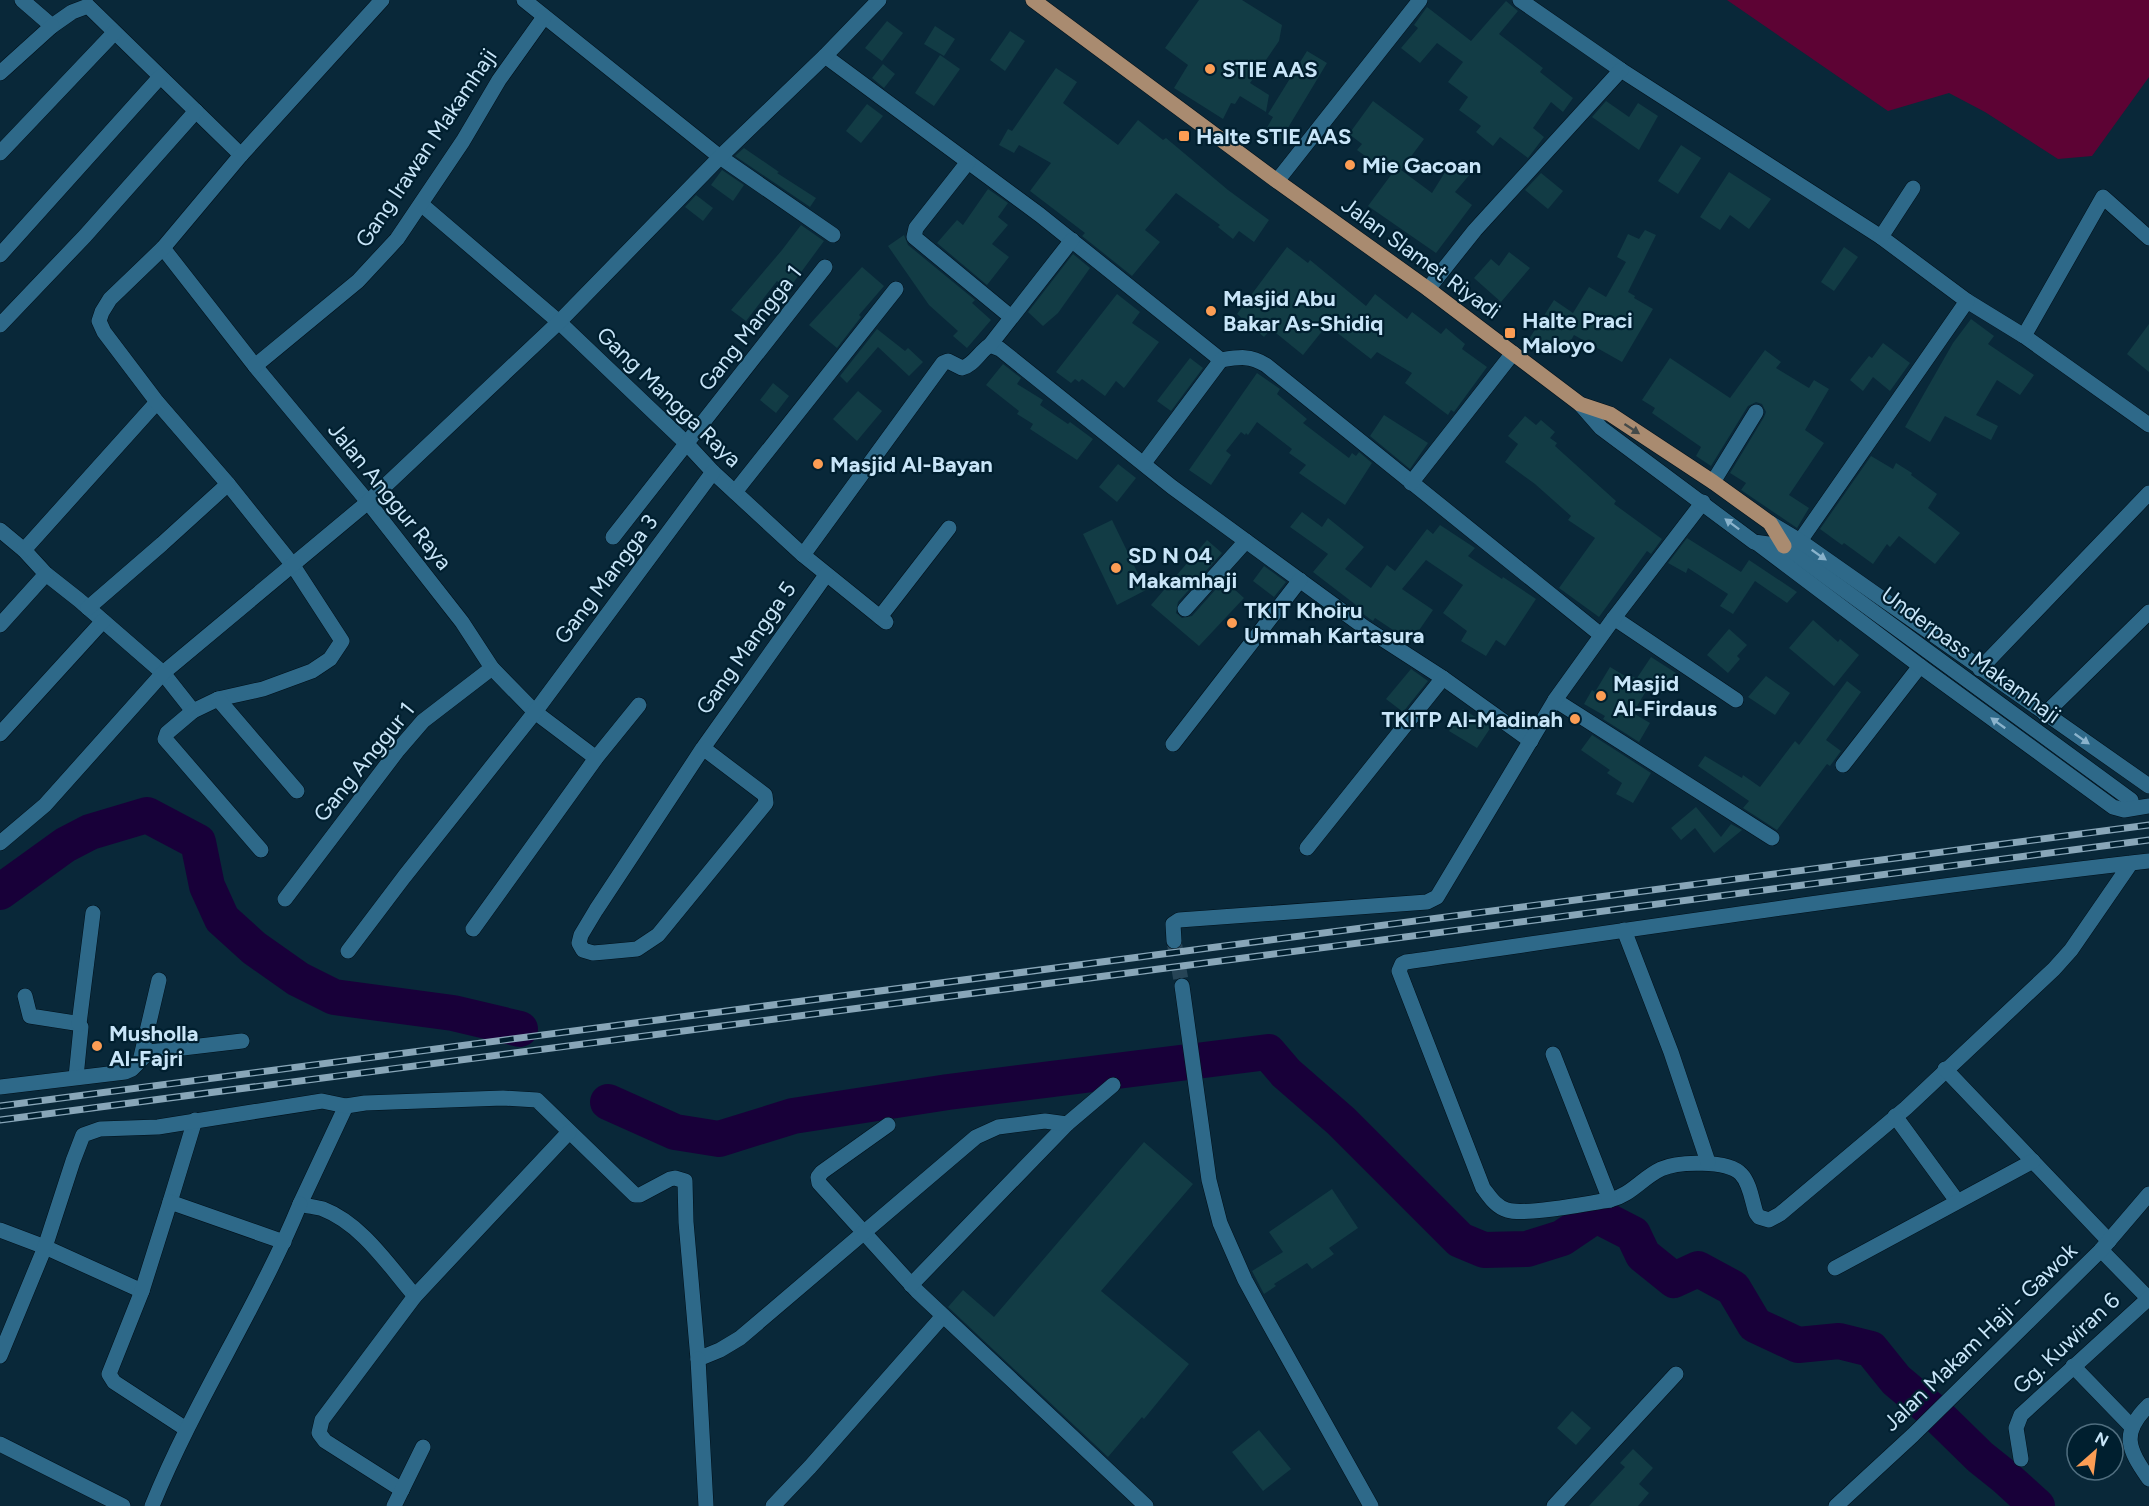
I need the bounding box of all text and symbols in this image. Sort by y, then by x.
street label: Gang Irawan Makamhaji [349,44,503,252]
place label: STIE AAS [1222,56,1318,83]
marker: STIE AAS [1203,62,1217,76]
place label: Halte STIE AAS [1196,123,1351,150]
marker: Halte STIE AAS [1177,129,1191,143]
place label: Mie Gacoan [1362,152,1481,179]
marker: Mie Gacoan [1343,158,1357,172]
street label: Jalan Slamet Riyadi [1336,191,1506,325]
street label: Gang Mangga 1 [692,260,808,396]
place label: Masjid Abu Bakar As-Shidiq [1223,285,1383,337]
marker: Masjid Abu Bakar As-Shidiq [1204,304,1218,318]
place label: Halte Praci Maloyo [1522,307,1633,359]
street label: Gang Mangga Raya [591,321,747,473]
marker: Halte Praci Maloyo [1503,326,1517,340]
street label: Jalan Anggur Raya [322,417,458,575]
one-way arrow [1624,423,1640,435]
place label: Masjid Al-Bayan [830,451,993,478]
marker: Masjid Al-Bayan [811,457,825,471]
street label: Gang Mangga 3 [549,509,663,649]
one-way arrow [1724,518,1740,530]
place label: SD N 04 Makamhaji [1128,542,1237,594]
one-way arrow [1811,549,1827,560]
marker: SD N 04 Makamhaji [1109,561,1123,575]
street label: Gang Mangga 5 [690,576,802,720]
street label: Underpass Makamhaji [1876,581,2066,729]
place label: TKIT Khoiru Ummah Kartasura [1244,597,1425,649]
marker: TKIT Khoiru Ummah Kartasura [1225,616,1239,630]
place label: Masjid Al-Firdaus [1613,670,1717,722]
marker: Masjid Al-Firdaus [1594,689,1608,703]
street label: Gang Anggur 1 [308,697,420,827]
place label: TKITP Al-Madinah [1381,706,1563,733]
marker: TKITP Al-Madinah [1568,712,1582,726]
one-way arrow [1991,717,2007,729]
one-way arrow [2073,733,2089,745]
place label: Musholla Al-Fajri [109,1020,198,1072]
marker: Musholla Al-Fajri [90,1039,104,1053]
street label: Jalan Makam Haji - Gawok [1877,1237,2083,1437]
street label: Gg. Kuwiran 6 [2007,1287,2125,1399]
north arrow [2065,1422,2125,1482]
text: N [2092,1428,2112,1450]

